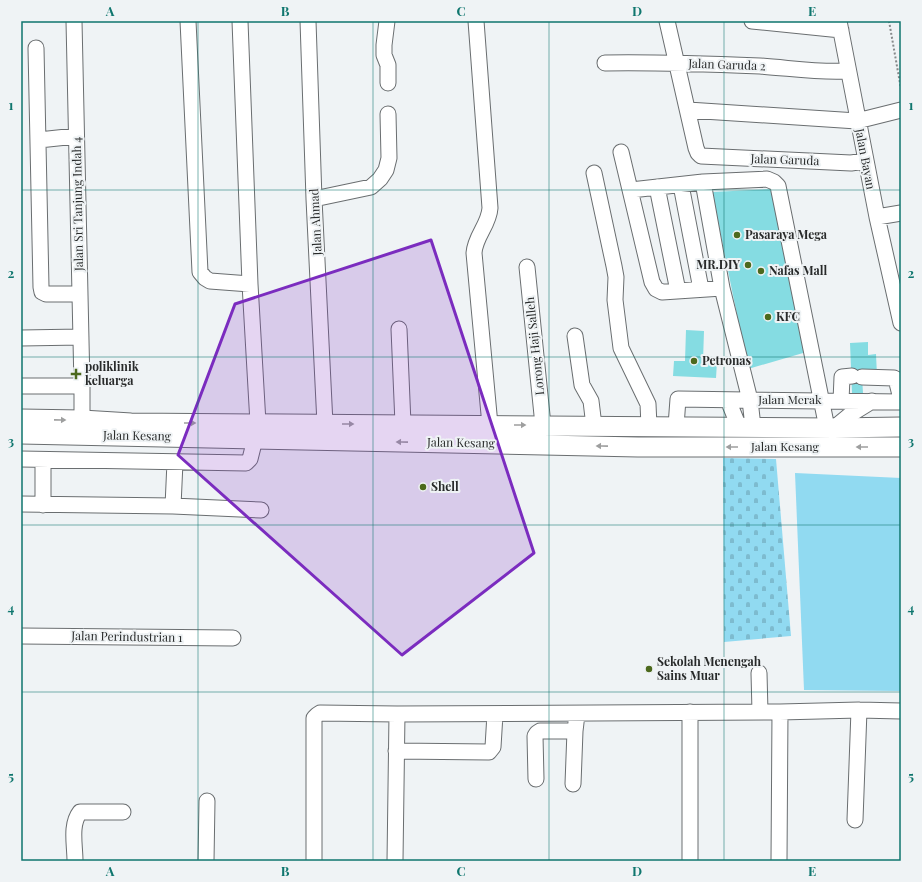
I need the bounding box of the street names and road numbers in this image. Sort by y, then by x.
street label: Jalan Garuda 2 [687,55,766,73]
street label: Jalan Bayan [852,126,880,191]
street label: Jalan Sri Tanjung Indah 4 [68,137,86,272]
street label: Jalan Garuda [749,150,820,168]
street label: Jalan Ahmad [305,188,325,257]
street label: Lorong Haji Salleh [521,296,547,396]
street label: Jalan Merak [757,391,822,407]
street label: Jalan Kesang [102,426,172,444]
street label: Jalan Kesang [426,433,496,451]
street label: Jalan Kesang [750,438,820,454]
street label: Jalan Perindustrian 1 [70,627,183,645]

